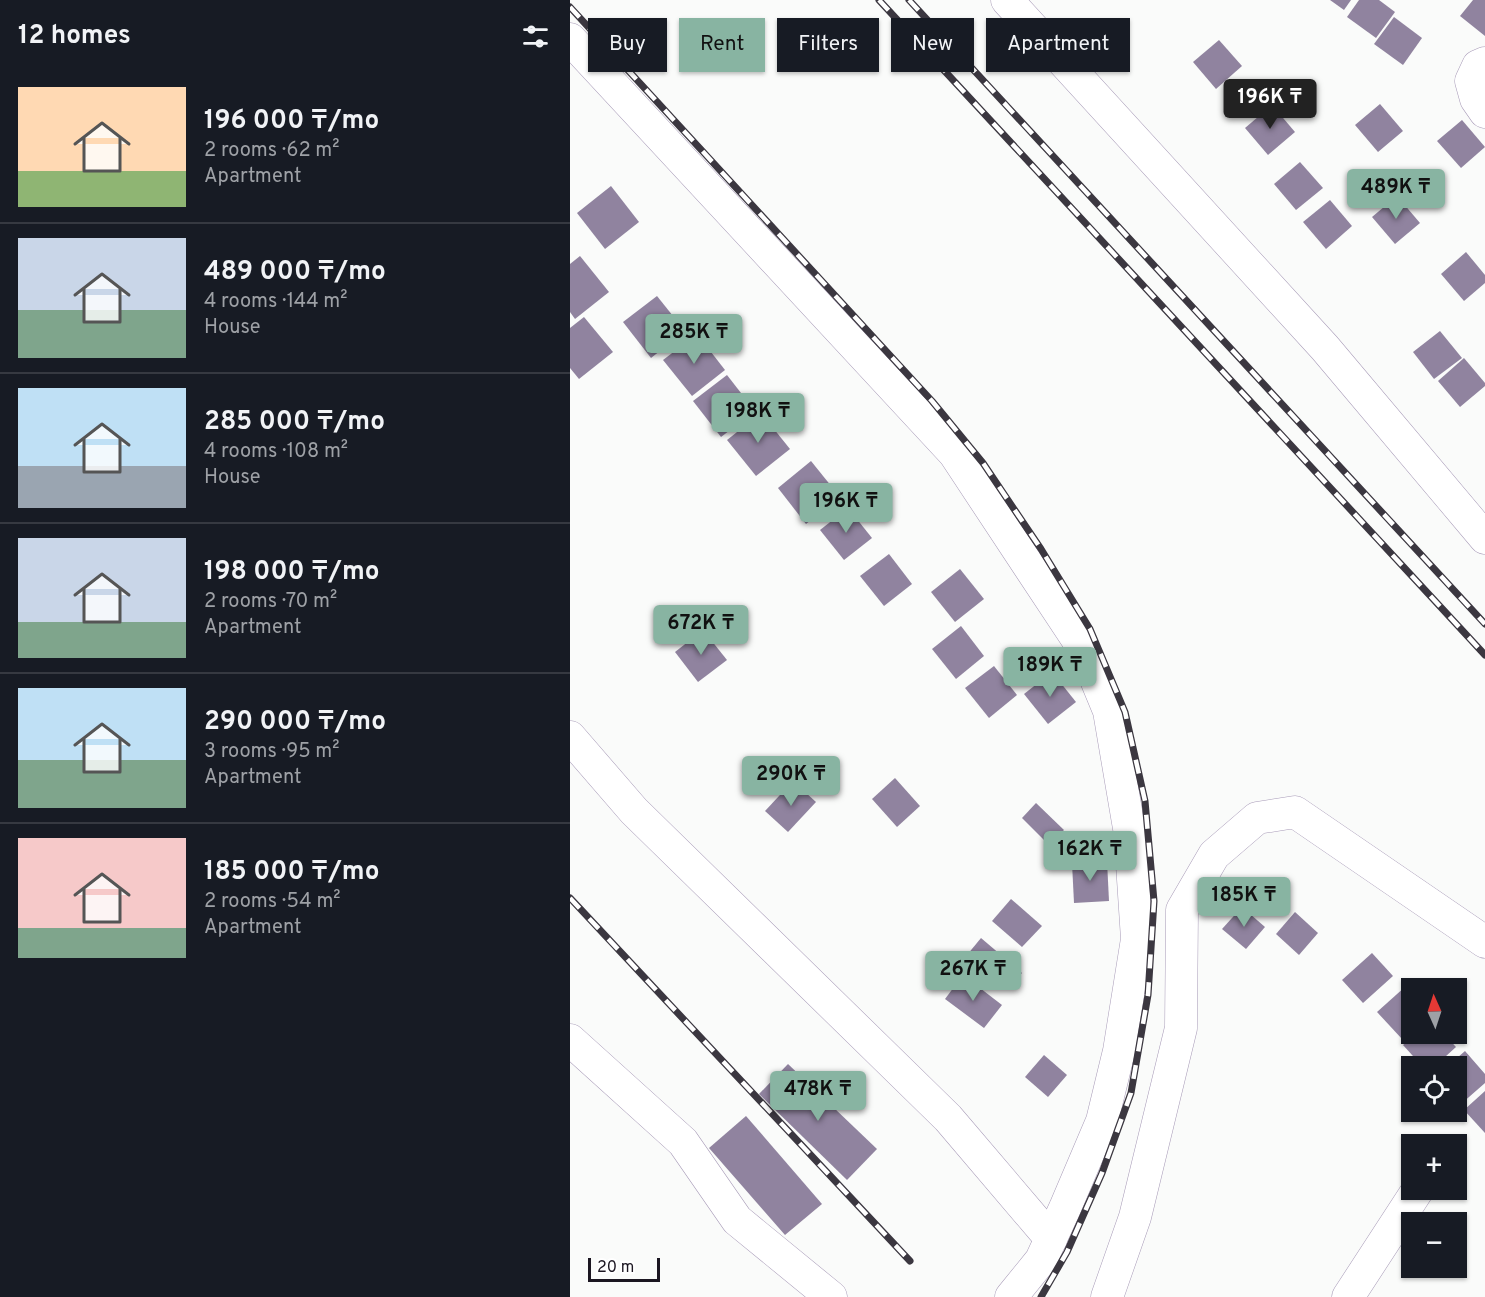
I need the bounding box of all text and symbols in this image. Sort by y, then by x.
chip: Buy [588,18,667,72]
chip: Rent [679,18,765,72]
chip: Filters [777,18,879,72]
chip: New [891,18,974,72]
chip: Apartment [986,18,1130,72]
text: 12 homes [18,20,131,53]
icon: filters [519,20,552,53]
pin: 196K ₸ [1221,79,1319,130]
text: 196K ₸ [1238,85,1302,111]
text: 196 000 ₸/mo [204,105,379,138]
icon: home [66,111,138,183]
text: 2 rooms · 62 m² [204,138,340,164]
text: Apartment [204,164,302,190]
pin: 489K ₸ [1347,169,1445,220]
text: 489K ₸ [1361,175,1431,201]
text: 489 000 ₸/mo [204,256,386,289]
icon: home [66,262,138,334]
text: 4 rooms · 144 m² [204,289,347,315]
pin: 285K ₸ [645,314,743,365]
text: House [204,315,260,341]
text: 285K ₸ [659,320,729,346]
pin: 198K ₸ [709,393,807,444]
text: 198K ₸ [725,399,791,425]
text: 285 000 ₸/mo [204,406,385,439]
icon: home [66,412,138,484]
text: 4 rooms · 108 m² [204,439,348,465]
text: House [204,465,260,491]
pin: 196K ₸ [797,483,895,534]
text: 196K ₸ [814,489,878,515]
text: 198 000 ₸/mo [204,556,380,589]
icon: home [66,562,138,634]
text: 2 rooms · 70 m² [204,589,337,615]
pin: 672K ₸ [652,605,750,656]
text: 672K ₸ [667,611,735,637]
text: Apartment [204,615,302,641]
pin: 189K ₸ [1001,647,1099,698]
text: 189K ₸ [1017,653,1083,679]
text: 290 000 ₸/mo [204,706,386,739]
icon: home [66,712,138,784]
text: 3 rooms · 95 m² [204,739,340,765]
pin: 290K ₸ [742,756,840,807]
text: 290K ₸ [756,762,826,788]
text: Apartment [204,765,302,791]
pin: 162K ₸ [1041,831,1139,882]
text: 162K ₸ [1058,837,1122,863]
text: 185 000 ₸/mo [204,856,379,889]
icon: home [66,862,138,934]
pin: 185K ₸ [1195,877,1293,928]
text: 185K ₸ [1211,883,1277,909]
text: 2 rooms · 54 m² [204,889,341,915]
text: Apartment [204,915,302,941]
pin: 267K ₸ [924,951,1022,1002]
text: 267K ₸ [939,957,1007,983]
north arrow [1401,978,1467,1044]
map controls [1401,978,1467,1278]
button: locate [1401,1056,1467,1122]
pin: 478K ₸ [769,1071,867,1122]
text: 478K ₸ [784,1077,852,1103]
button: + [1401,1134,1467,1200]
button: − [1401,1212,1467,1278]
scale bar [588,1255,660,1282]
text: 20 m [597,1258,634,1278]

